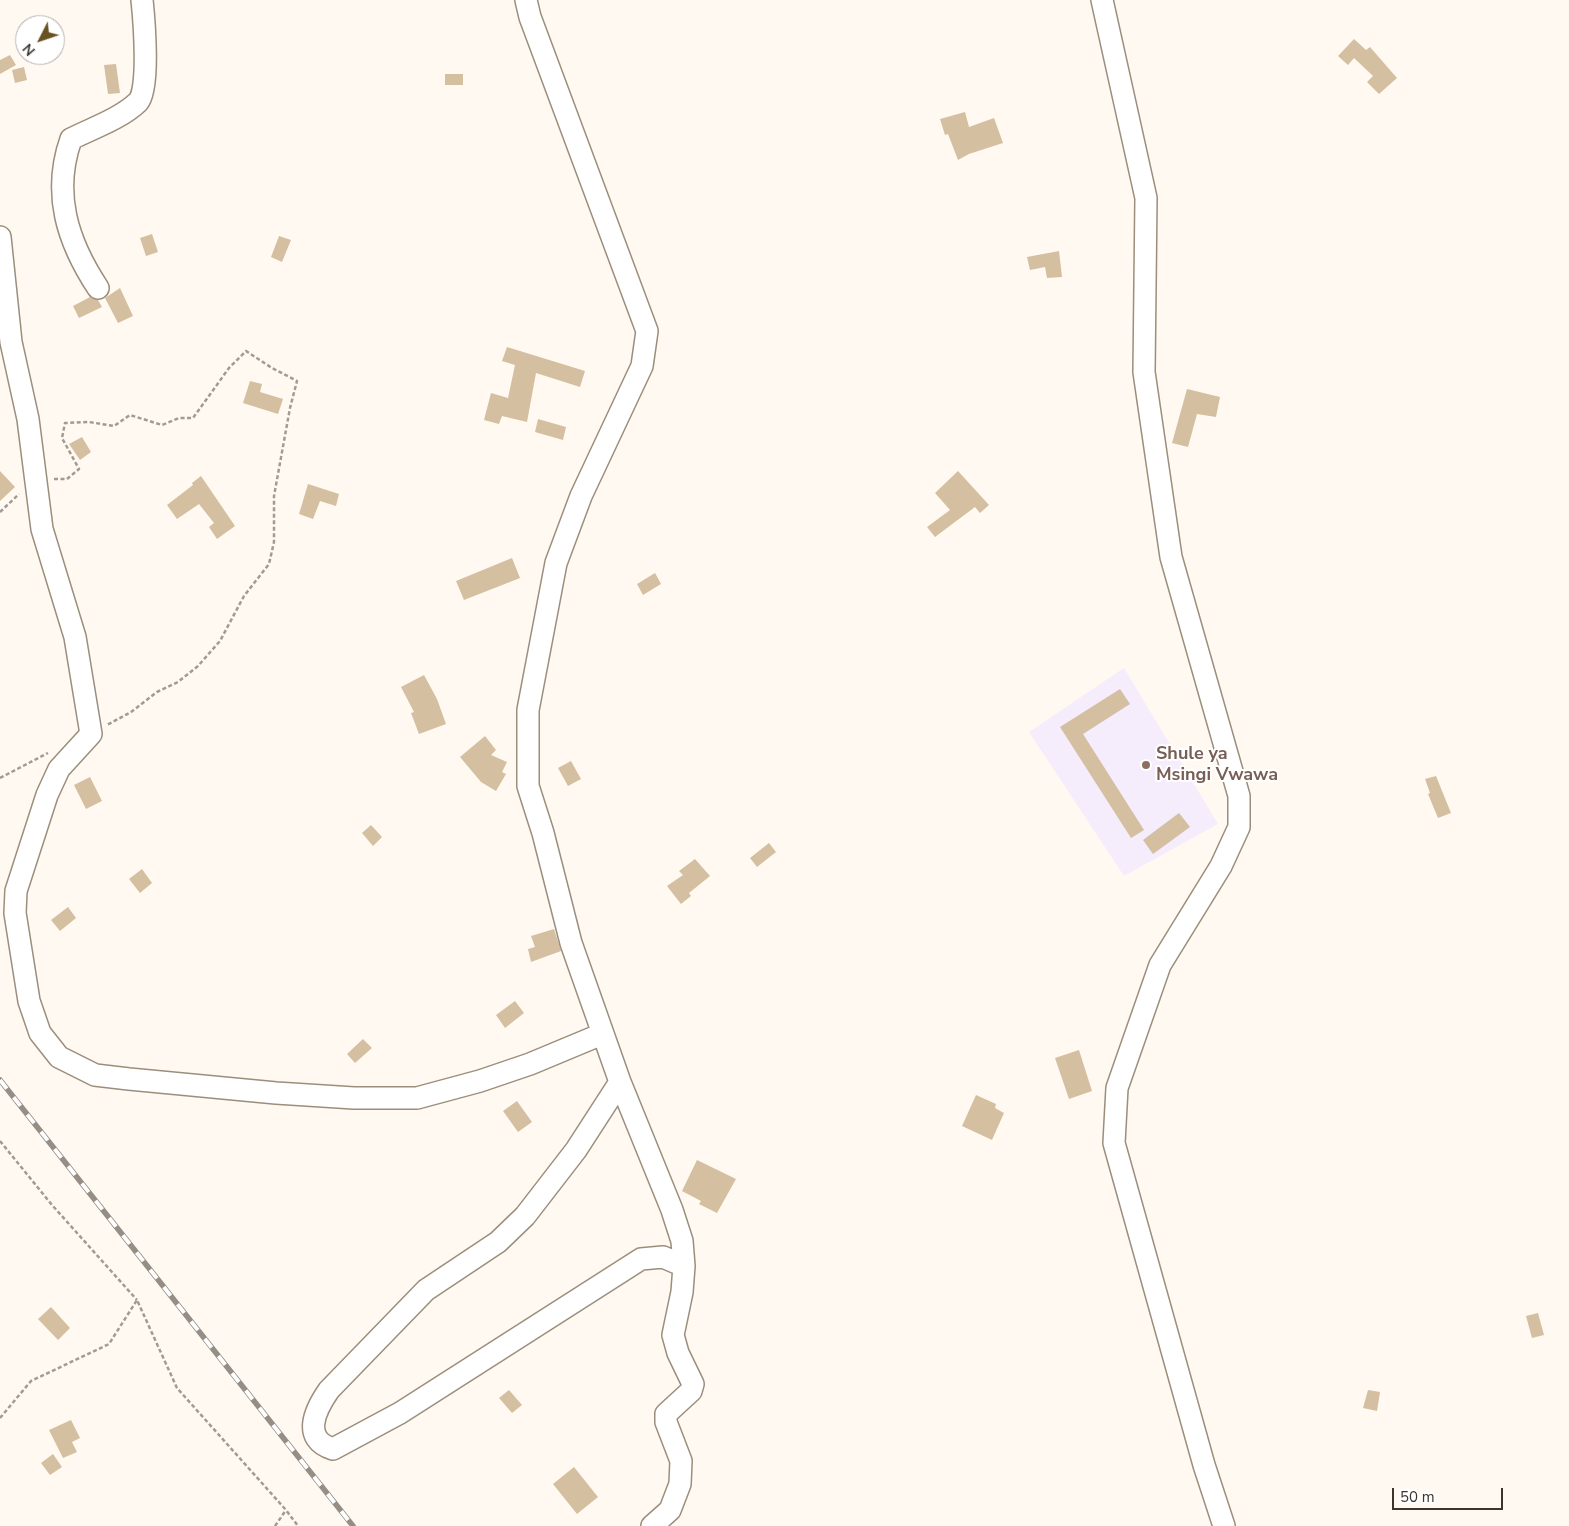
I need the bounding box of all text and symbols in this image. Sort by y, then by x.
north arrow [15,15,65,65]
text: N [18,39,40,60]
place label: Shule ya Msingi Vwawa [1156,744,1278,786]
marker: Shule ya Msingi Vwawa [1140,759,1152,771]
scale bar [1394,1478,1505,1510]
text: 50 m [1400,1487,1435,1507]

